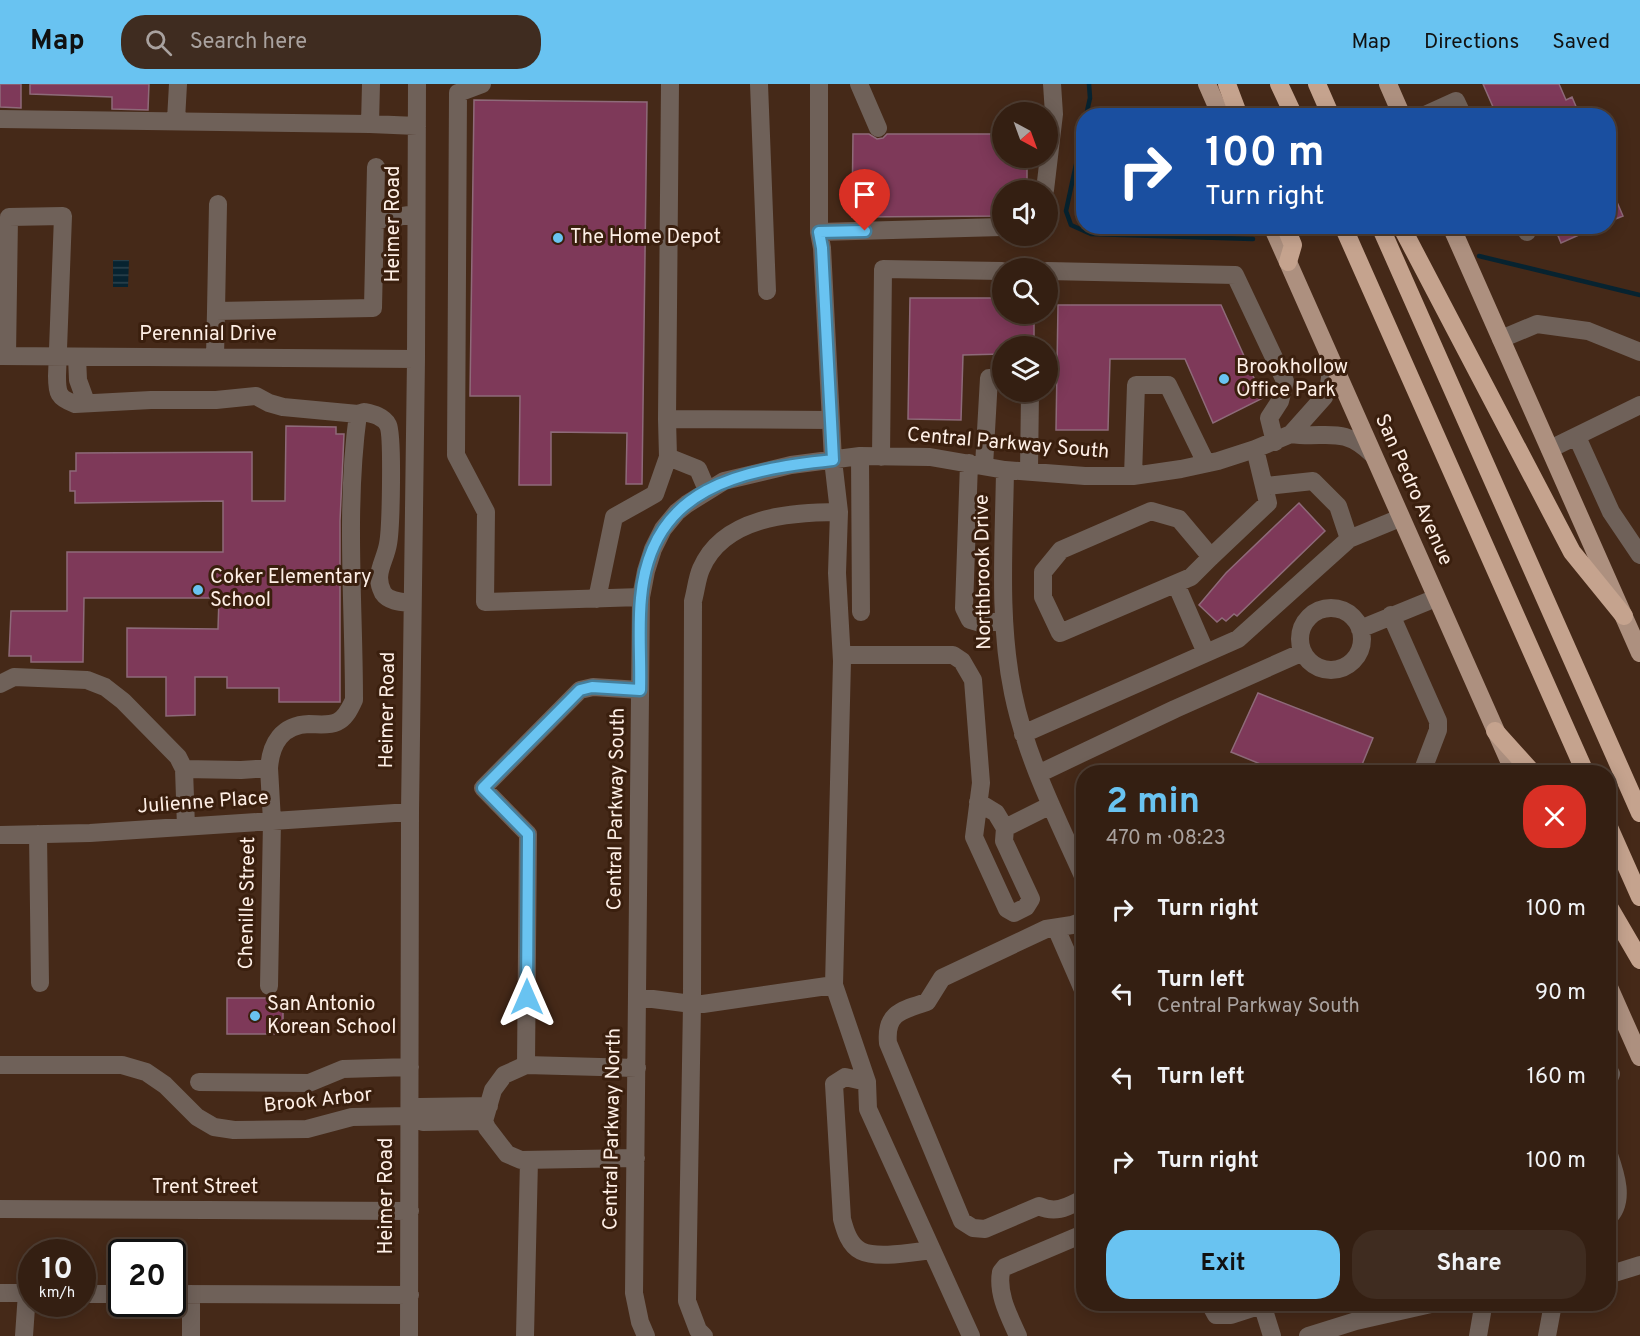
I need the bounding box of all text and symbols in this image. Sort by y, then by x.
search box [121,15,541,69]
text: Map [30,24,85,60]
icon: search [142,26,175,59]
text: Search here [190,29,307,56]
text: Map [1351,29,1391,56]
text: Directions [1424,29,1519,56]
text: Saved [1552,29,1610,56]
north arrow [992,102,1058,168]
map controls [992,102,1058,402]
text: 100 m [1205,128,1324,181]
icon: right [1106,132,1184,210]
street label: Heimer Road [381,166,407,282]
pin [839,169,890,231]
icon: arrive [848,178,881,211]
button: sound [992,180,1058,246]
text: Turn right [1205,180,1324,214]
place label: The Home Depot [570,225,721,251]
marker: The Home Depot [551,231,565,245]
button: search [992,258,1058,324]
street label: Perennial Drive [139,322,277,348]
button: layers [992,336,1058,402]
place label: Brookhollow Office Park [1236,355,1348,404]
marker: Brookhollow Office Park [1217,372,1231,386]
street label: San Pedro Avenue [1368,410,1458,570]
street label: Central Parkway South [906,422,1110,466]
street label: Northbrook Drive [970,494,998,650]
place label: Coker Elementary School [210,565,372,614]
marker: Coker Elementary School [191,583,205,597]
street label: Heimer Road [374,651,402,769]
street label: Central Parkway South [602,707,632,911]
text: 2 min [1106,780,1200,826]
street label: Julienne Place [136,785,270,821]
button: close [1523,785,1586,848]
text: 470 m · 08:23 [1106,826,1226,852]
street label: Chenille Street [234,836,262,970]
icon: right [1106,893,1139,926]
text: Turn right [1157,896,1259,923]
text: 100 m [1526,896,1586,923]
position arrow [495,965,559,1029]
text: Turn left [1157,967,1245,994]
icon: left [1106,977,1139,1010]
text: 90 m [1535,980,1586,1007]
place label: San Antonio Korean School [267,992,397,1041]
text: Central Parkway South [1157,994,1360,1020]
marker: San Antonio Korean School [248,1009,262,1023]
street label: Central Parkway North [598,1028,628,1230]
icon: left [1106,1061,1139,1094]
text: Turn left [1157,1064,1245,1091]
text: 160 m [1527,1064,1586,1091]
street label: Brook Arbor [262,1082,374,1120]
street label: Heimer Road [374,1138,400,1254]
icon: right [1106,1145,1139,1178]
text: Turn right [1157,1148,1259,1175]
text: 100 m [1526,1148,1586,1175]
street label: Trent Street [152,1175,258,1201]
button: Exit [1106,1230,1340,1299]
button: Share [1352,1230,1586,1299]
speed limit sign: 20 [108,1239,186,1317]
text: 10 [41,1252,73,1289]
text: km/h [39,1284,75,1303]

